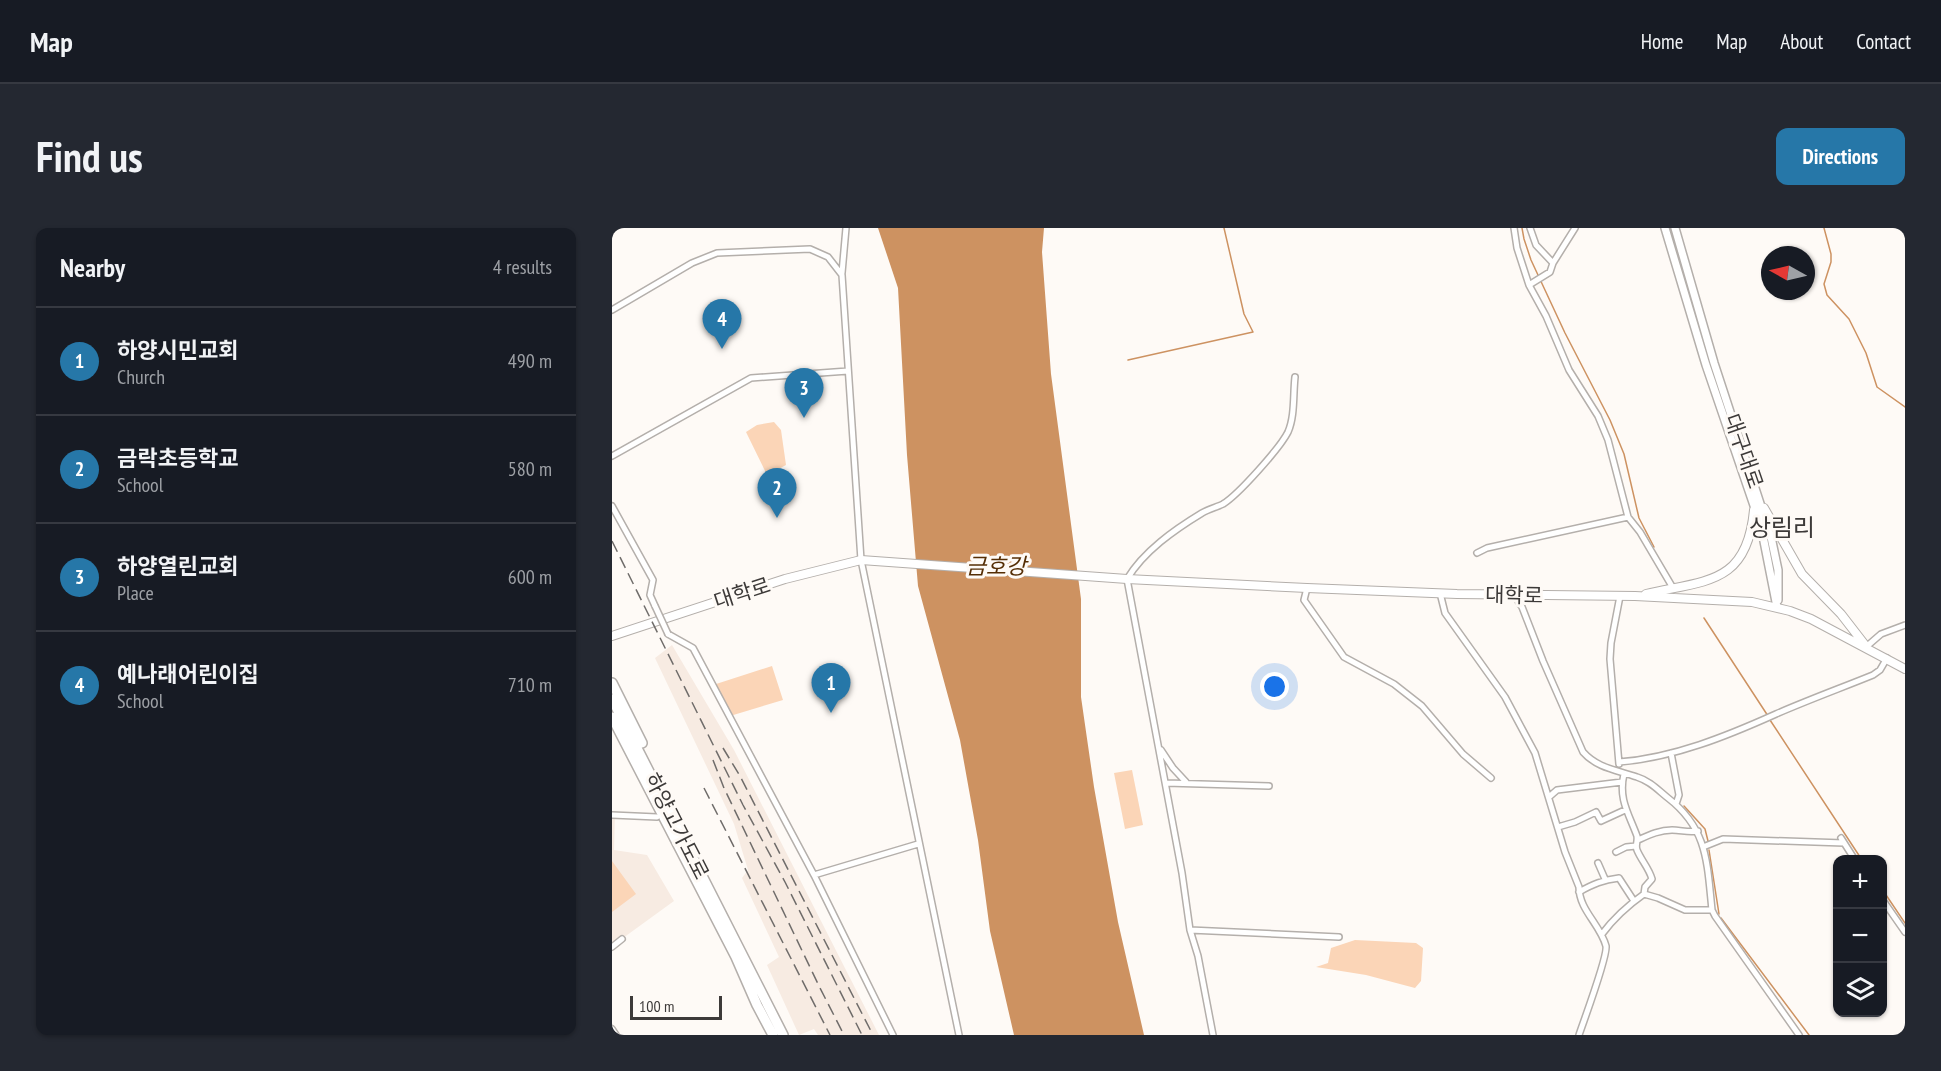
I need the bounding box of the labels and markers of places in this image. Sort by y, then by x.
pin: 4 [702,300,742,349]
pin: 3 [784,368,824,418]
pin: 2 [758,468,796,518]
pin: 1 [812,664,850,713]

